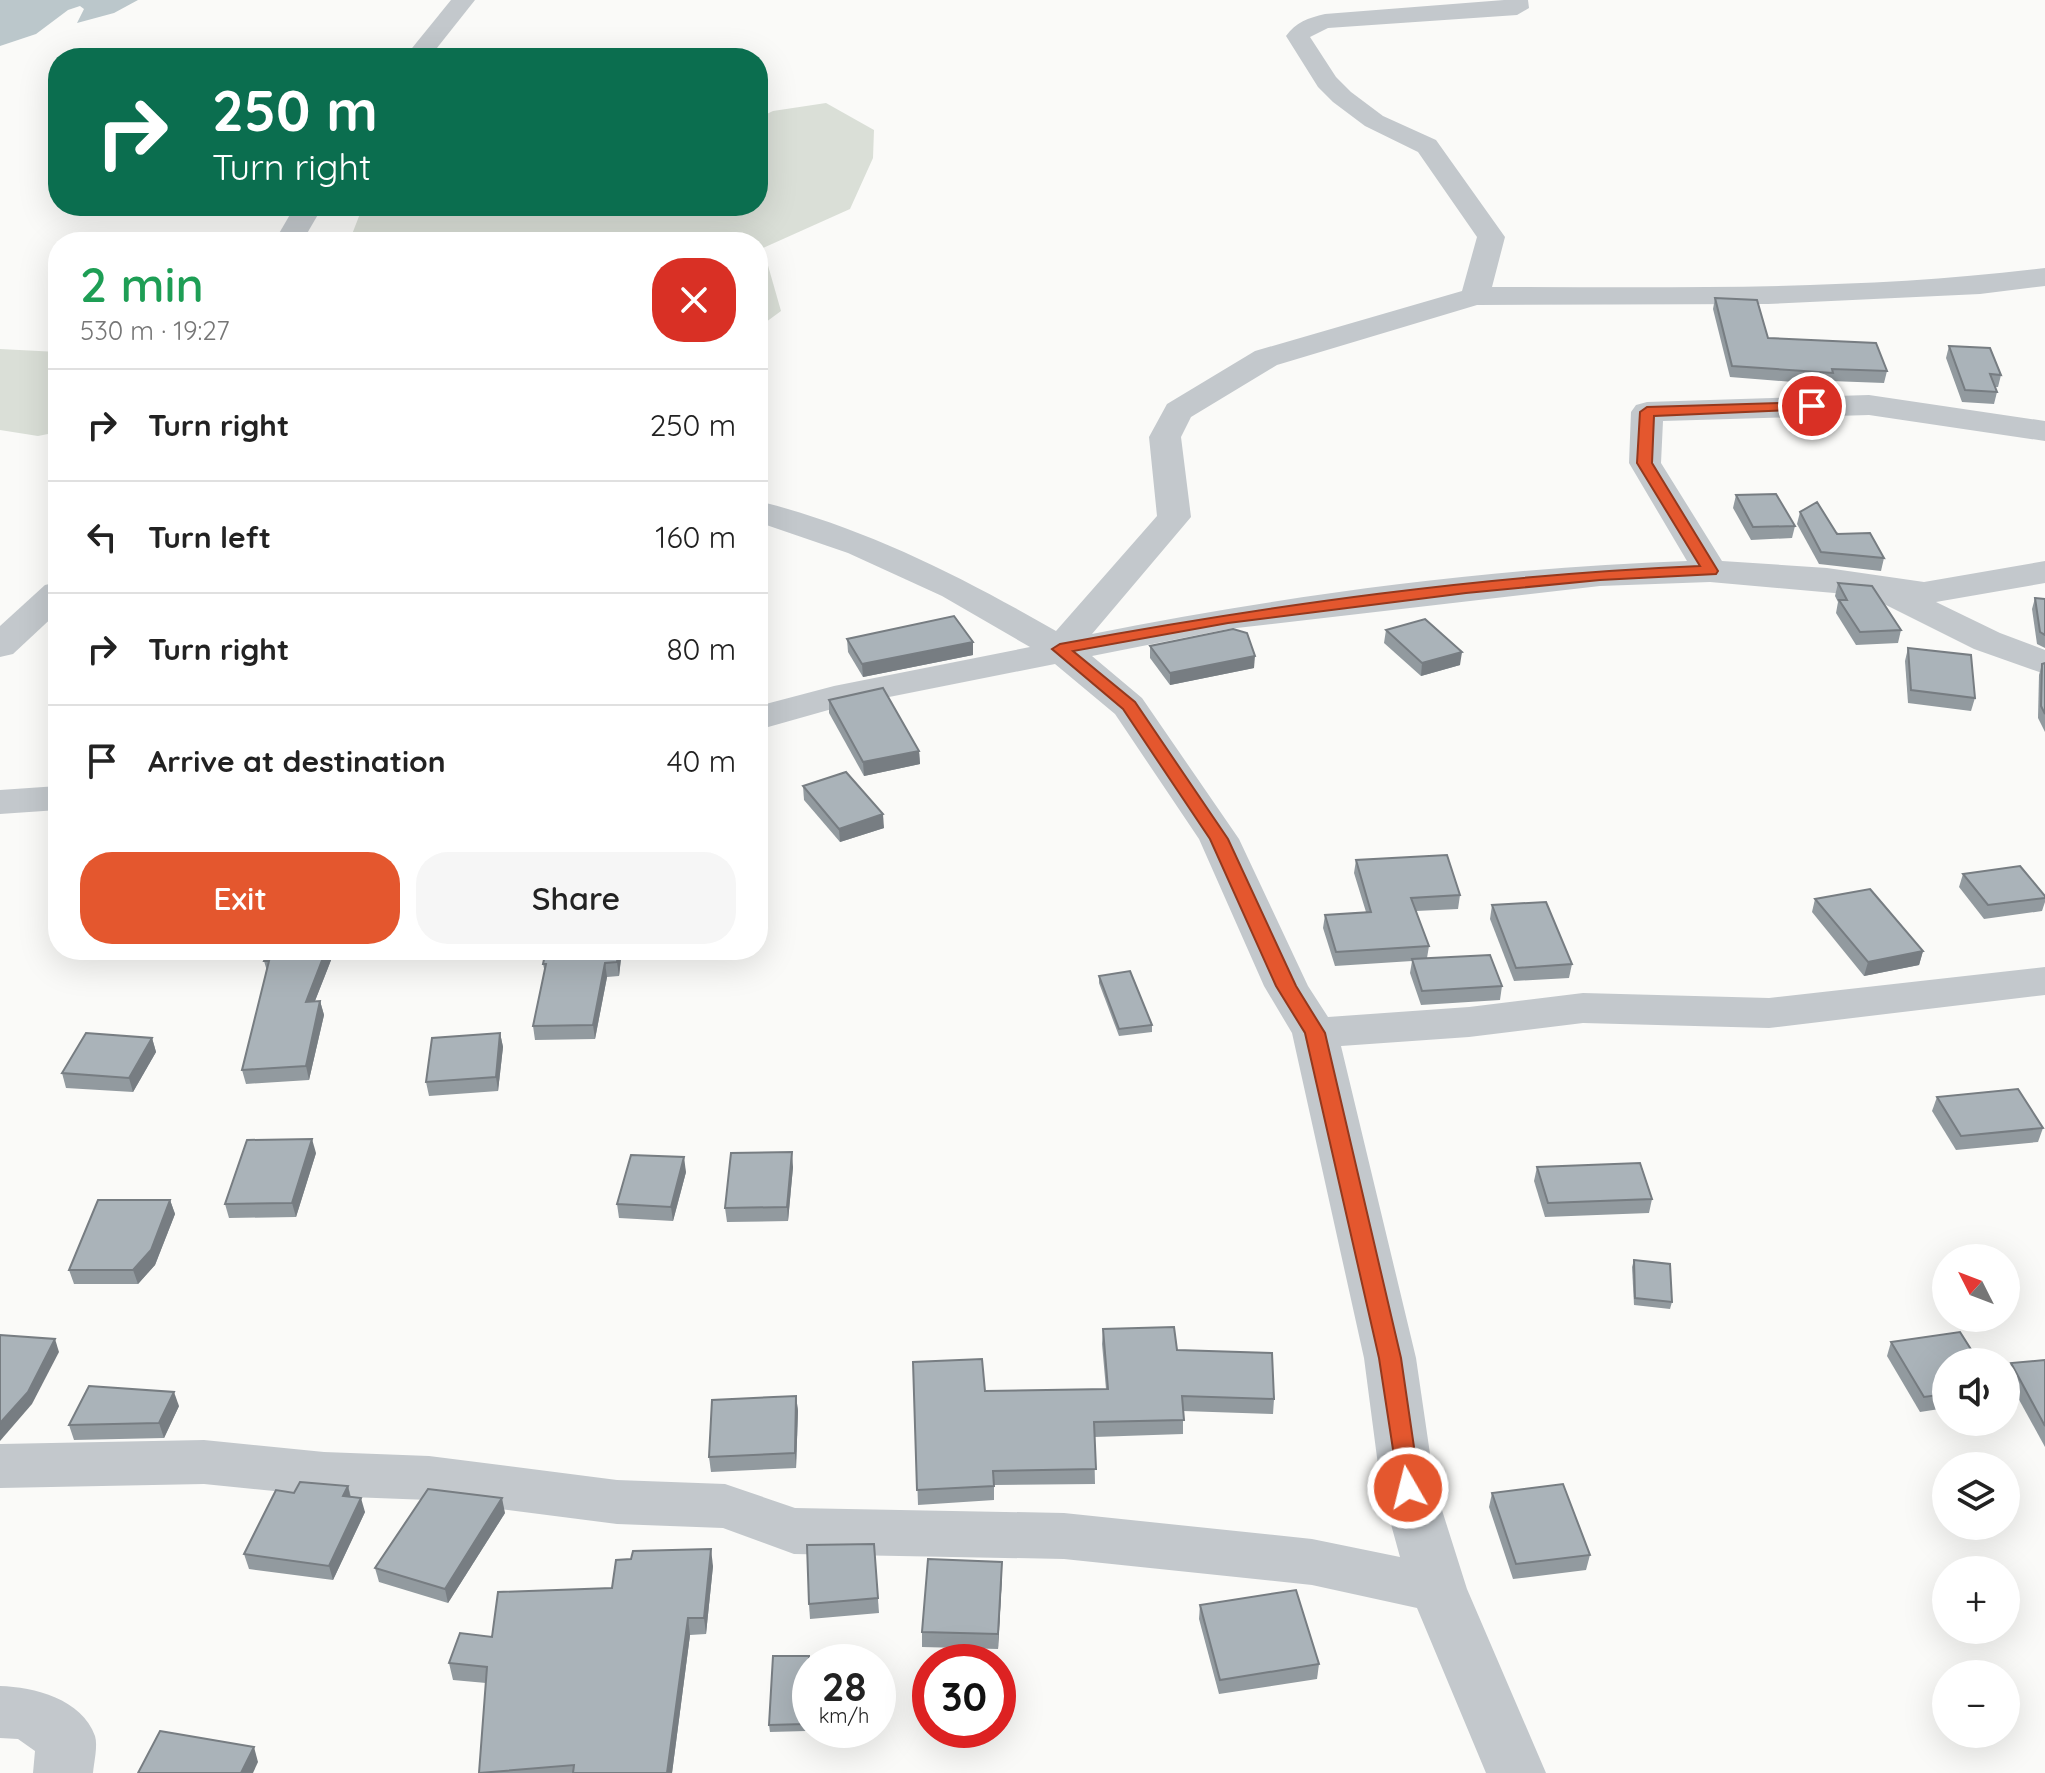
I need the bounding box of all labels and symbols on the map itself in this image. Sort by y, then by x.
pin [1778,372,1846,440]
north arrow [1932,1244,2020,1332]
position arrow [1366,1446,1450,1530]
speed limit sign: 30 [912,1644,1016,1748]

